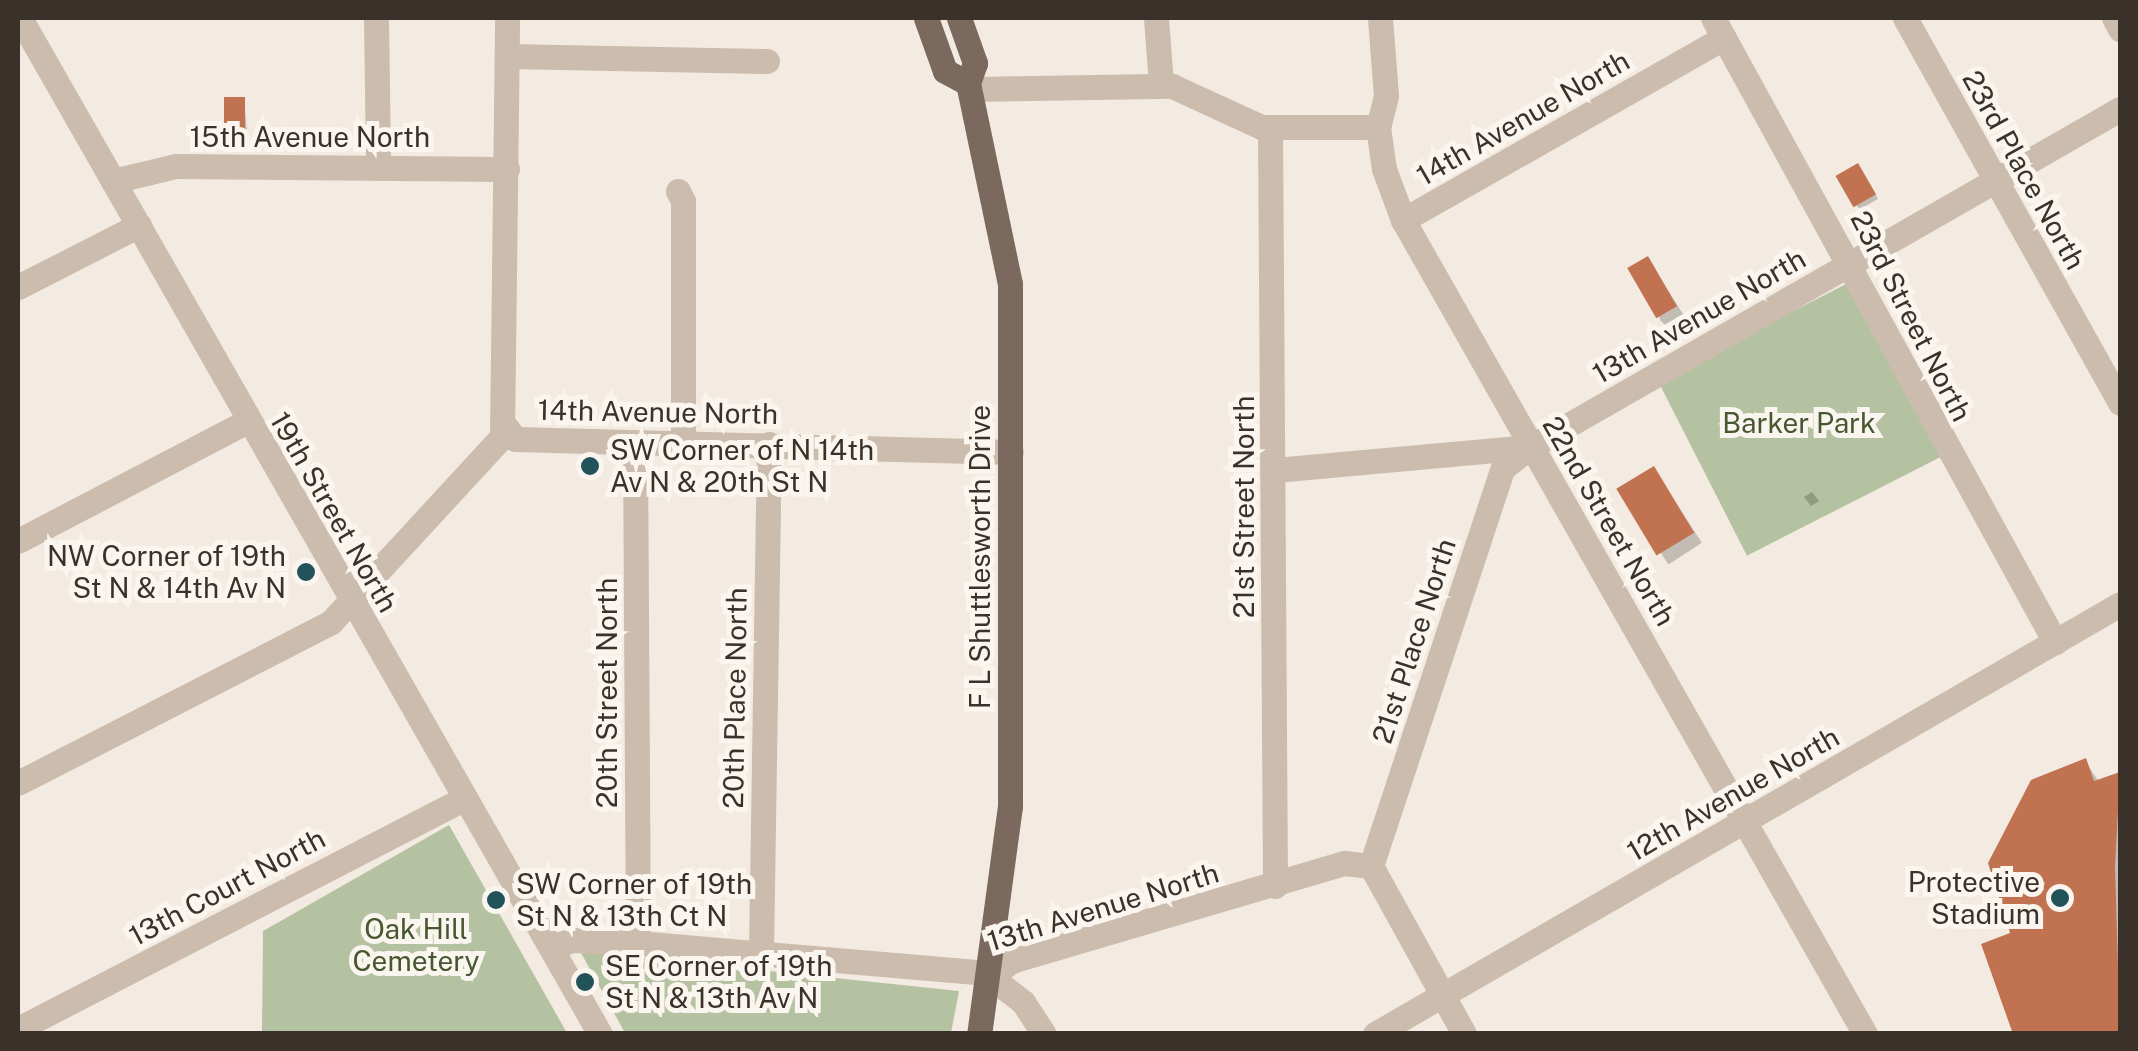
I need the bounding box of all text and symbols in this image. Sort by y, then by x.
street label: 14th Avenue North [1411,43,1635,193]
street label: 23rd Place North [1955,65,2093,275]
street label: 15th Avenue North [190,120,430,154]
street label: 23rd Street North [1843,205,1979,427]
street label: 13th Avenue North [1587,241,1811,391]
street label: 14th Avenue North [538,393,778,431]
street label: 21st Street North [1227,396,1261,618]
street label: F L Shuttlesworth Drive [963,405,997,709]
street label: 19th Street North [263,406,405,618]
park label: Barker Park [1722,406,1876,440]
street label: 22nd Street North [1535,410,1683,632]
place label: SW Corner of N 14th Av N & 20th St N [610,433,875,499]
marker: SW Corner of N 14th Av N & 20th St N [579,455,601,477]
street label: 21st Place North [1365,534,1463,748]
place label: NW Corner of 19th St N & 14th Av N [47,539,286,605]
marker: NW Corner of 19th St N & 14th Av N [295,561,317,583]
street label: 20th Street North [590,578,624,808]
street label: 20th Place North [716,587,754,809]
street label: 12th Avenue North [1621,720,1845,868]
street label: 13th Court North [123,821,331,953]
street label: 13th Avenue North [983,856,1223,958]
place label: Protective Stadium [1908,865,2040,931]
place label: SW Corner of 19th St N & 13th Ct N [516,867,753,933]
marker: Protective Stadium [2049,887,2071,909]
marker: SW Corner of 19th St N & 13th Ct N [485,889,507,911]
park label: Oak Hill Cemetery [352,912,480,978]
place label: SE Corner of 19th St N & 13th Av N [605,949,833,1015]
marker: SE Corner of 19th St N & 13th Av N [574,971,596,993]

